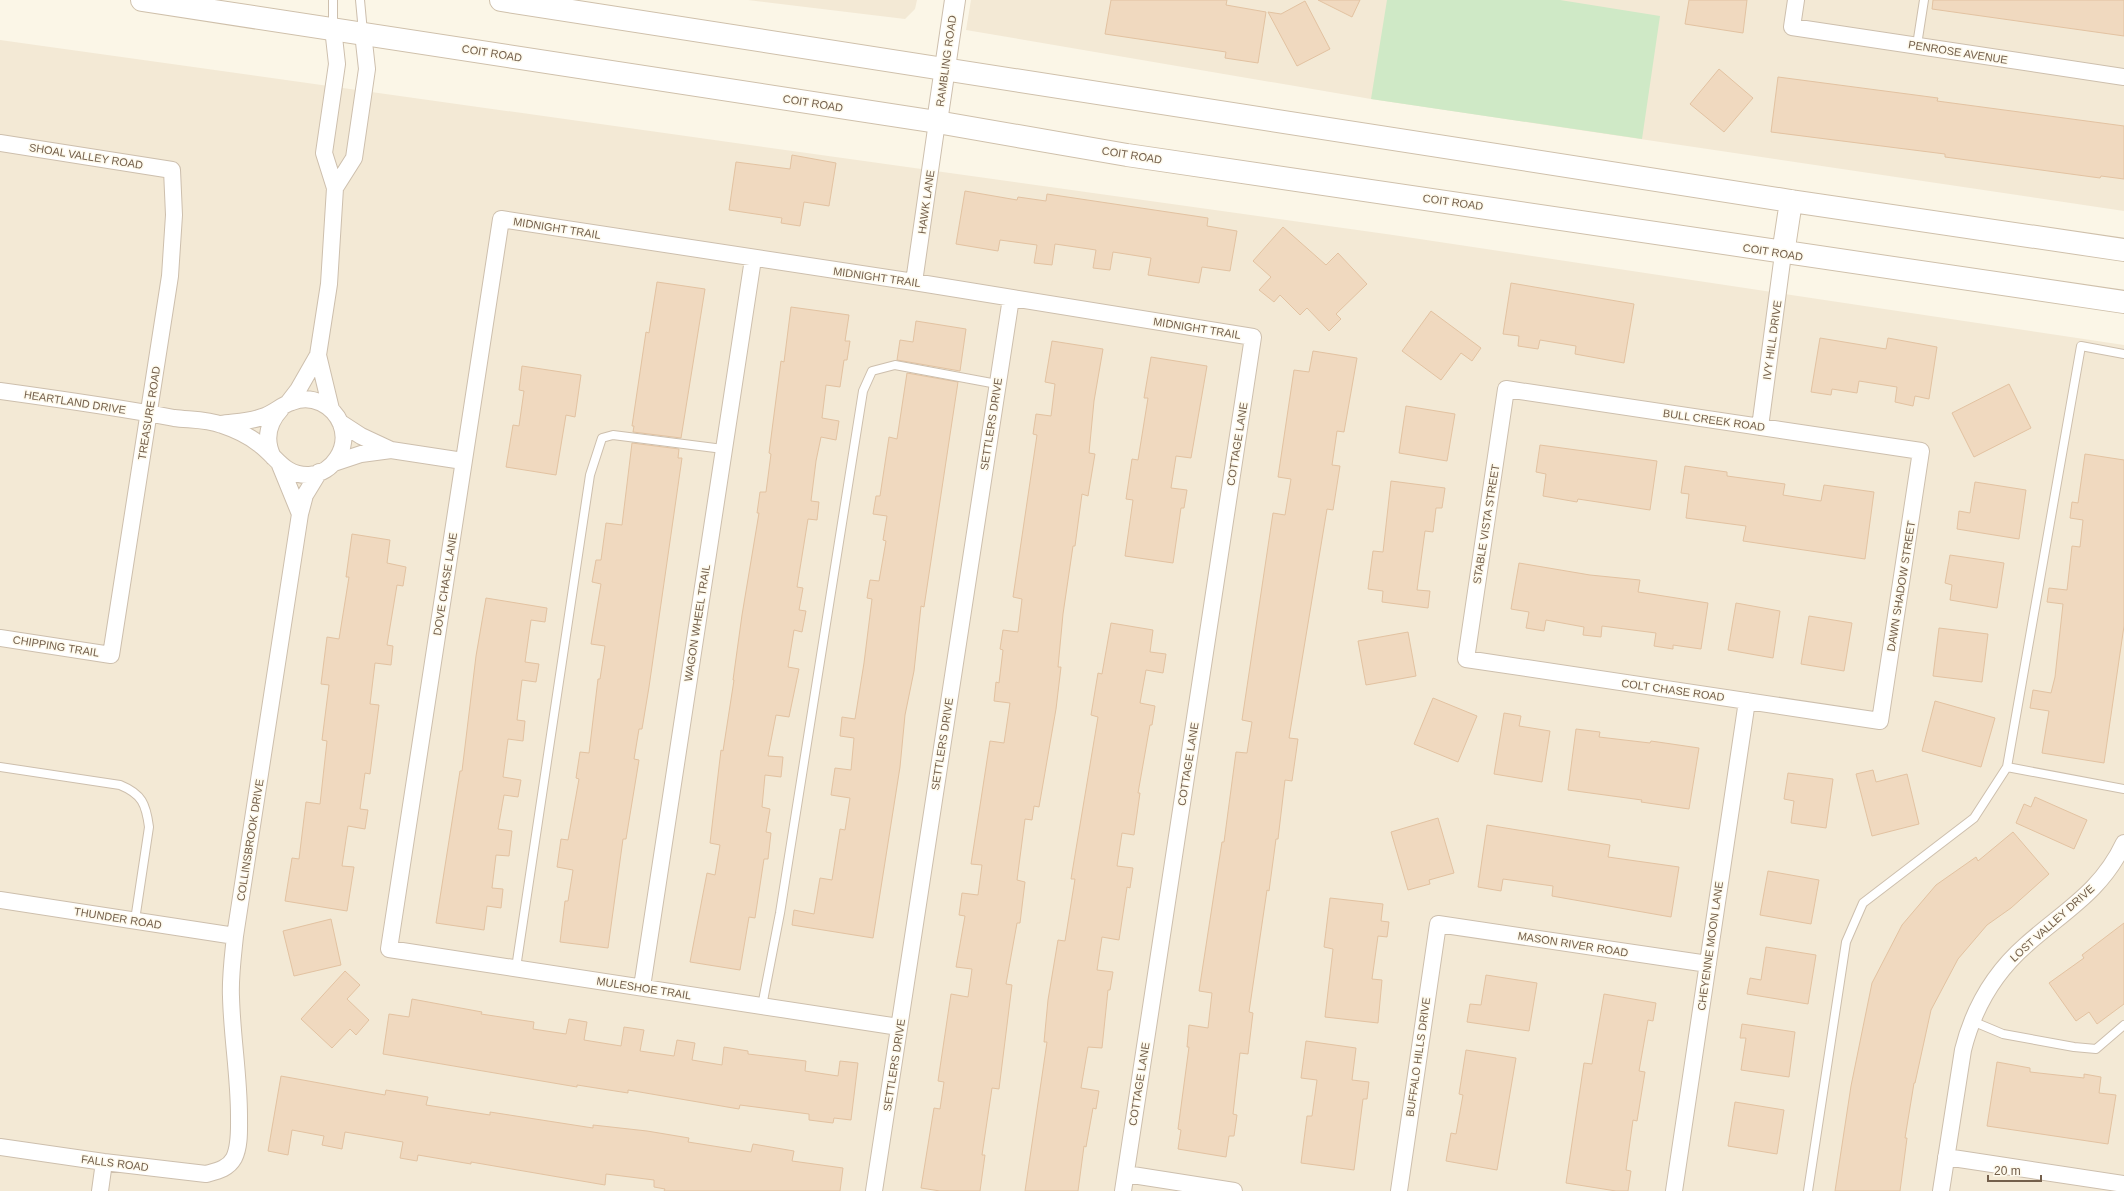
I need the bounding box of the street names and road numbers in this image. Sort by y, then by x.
street label: RAMBLING ROAD [934,14,958,108]
street label: PENROSE AVENUE [1907,38,2009,66]
street label: COIT ROAD [461,42,523,64]
street label: COIT ROAD [782,92,844,114]
street label: SHOAL VALLEY ROAD [28,141,144,171]
street label: COIT ROAD [1101,144,1163,166]
street label: HAWK LANE [916,169,936,235]
street label: COIT ROAD [1422,192,1484,212]
street label: MIDNIGHT TRAIL [512,215,602,241]
street label: COIT ROAD [1742,241,1804,263]
street label: MIDNIGHT TRAIL [832,265,922,289]
street label: IVY HILL DRIVE [1760,300,1784,380]
street label: MIDNIGHT TRAIL [1152,315,1242,341]
street label: TREASURE ROAD [136,365,162,461]
street label: SETTLERS DRIVE [978,377,1004,471]
street label: HEARTLAND DRIVE [23,388,127,416]
street label: COTTAGE LANE [1224,402,1250,486]
street label: BULL CREEK ROAD [1662,407,1766,433]
street label: STABLE VISTA STREET [1471,463,1501,585]
street label: DAWN SHADOW STREET [1885,520,1917,652]
street label: DOVE CHASE LANE [431,532,459,636]
street label: WAGON WHEEL TRAIL [682,564,712,682]
street label: CHIPPING TRAIL [12,633,100,659]
street label: COLT CHASE ROAD [1621,677,1725,703]
street label: SETTLERS DRIVE [929,697,955,791]
street label: COTTAGE LANE [1175,722,1201,806]
street label: COLLINSBROOK DRIVE [234,778,266,902]
street label: CHEYENNE MOON LANE [1695,881,1725,1011]
street label: LOST VALLEY DRIVE [2008,882,2096,964]
street label: THUNDER ROAD [73,905,163,931]
street label: MASON RIVER ROAD [1517,929,1629,959]
street label: MULESHOE TRAIL [596,975,692,1001]
street label: BUFFALO HILLS DRIVE [1404,997,1432,1117]
street label: SETTLERS DRIVE [881,1018,907,1112]
street label: COTTAGE LANE [1126,1042,1152,1126]
street label: FALLS ROAD [81,1153,149,1173]

